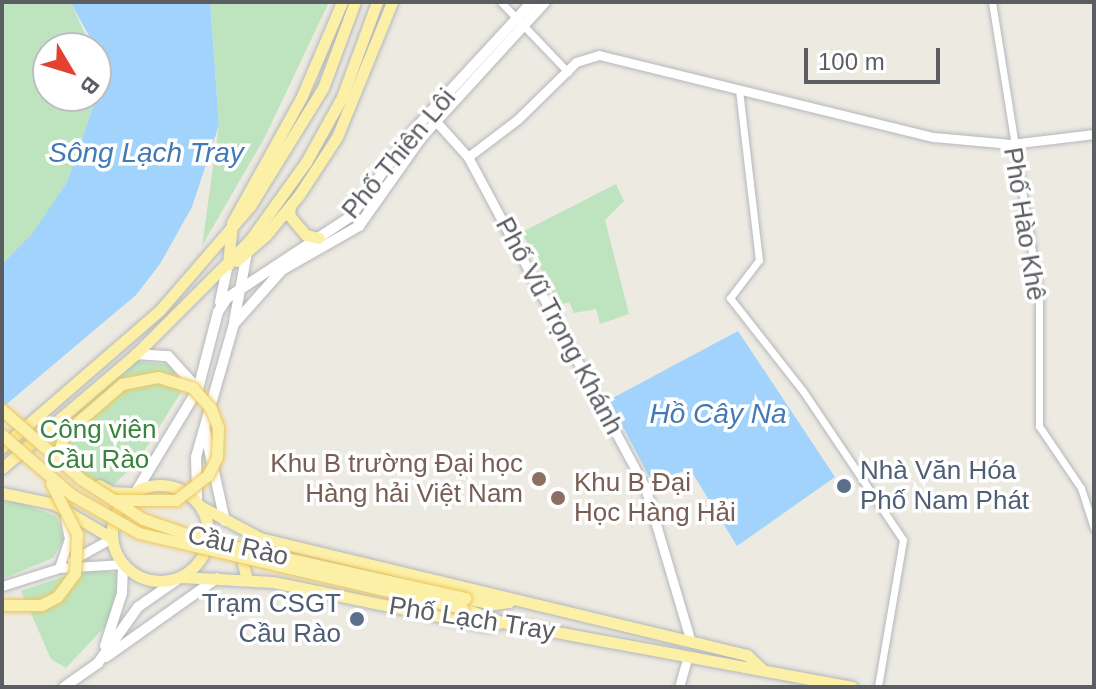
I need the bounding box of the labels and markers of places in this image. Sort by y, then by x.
place label: Khu B trường Đại học Hàng hải Việt Nam [270,448,523,510]
place label: Nhà Văn Hóa Phố Nam Phát [860,455,1029,516]
place label: Khu B Đại Học Hàng Hải [574,467,736,528]
marker: Khu B trường Đại học Hàng hải Việt Nam [530,470,548,488]
marker: Nhà Văn Hóa Phố Nam Phát [835,477,853,495]
marker: Khu B Đại Học Hàng Hải [549,489,567,507]
place label: Trạm CSGT Cầu Rào [202,588,341,650]
marker: Trạm CSGT Cầu Rào [348,610,366,628]

